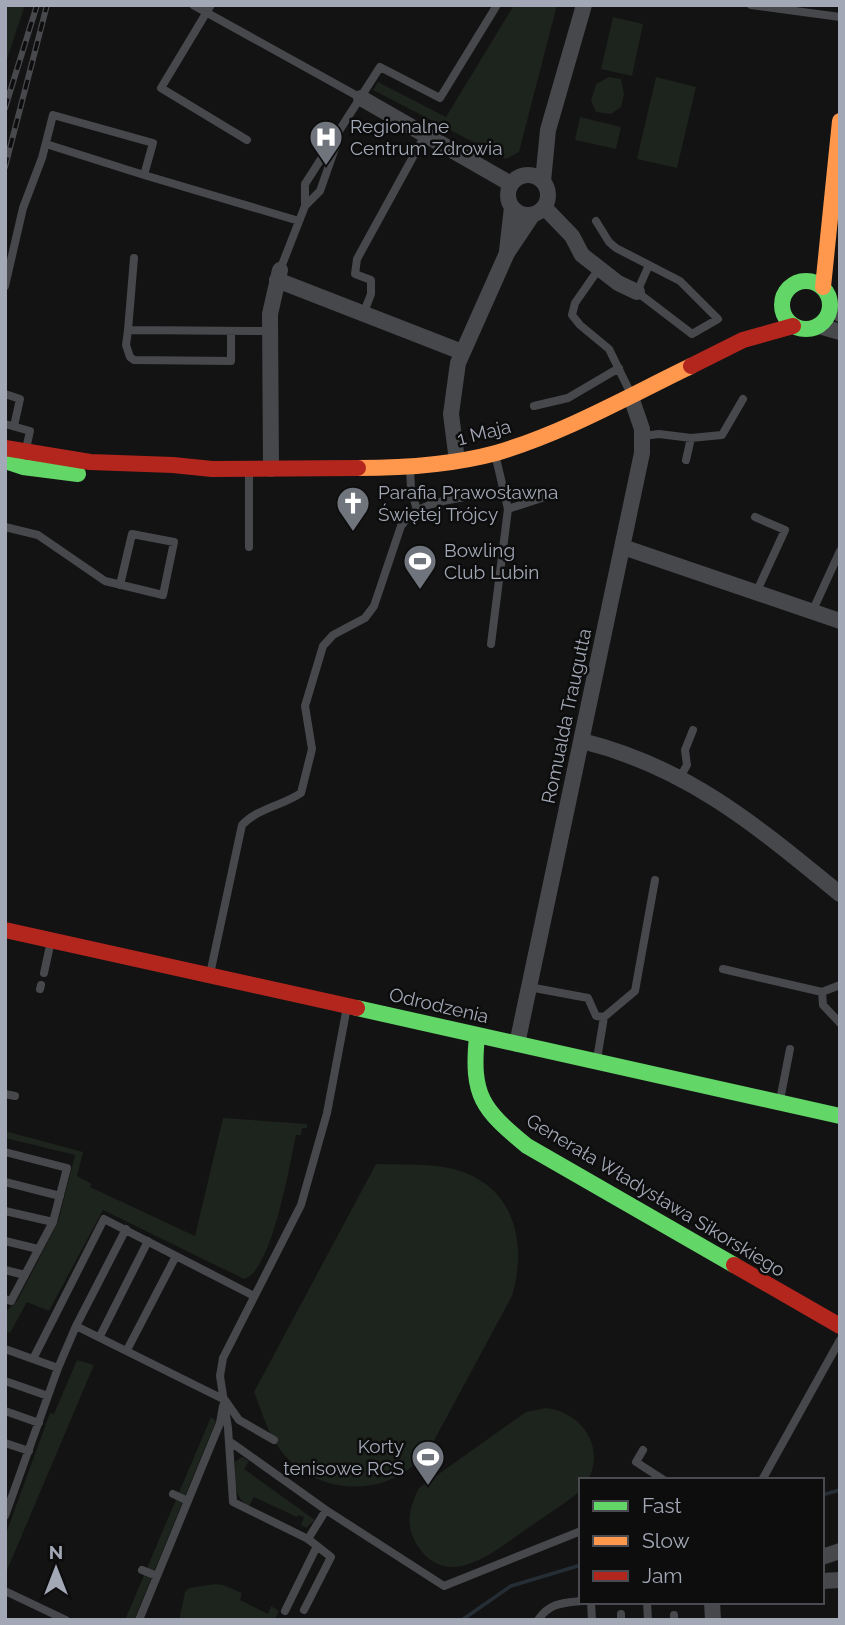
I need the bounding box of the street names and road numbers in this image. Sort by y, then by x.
street label: 1 Maja [455,415,513,449]
street label: Romualda Traugutta [537,626,595,806]
street label: Odrodzenia [387,983,491,1027]
street label: Generała Władysława Sikorskiego [523,1109,789,1281]

